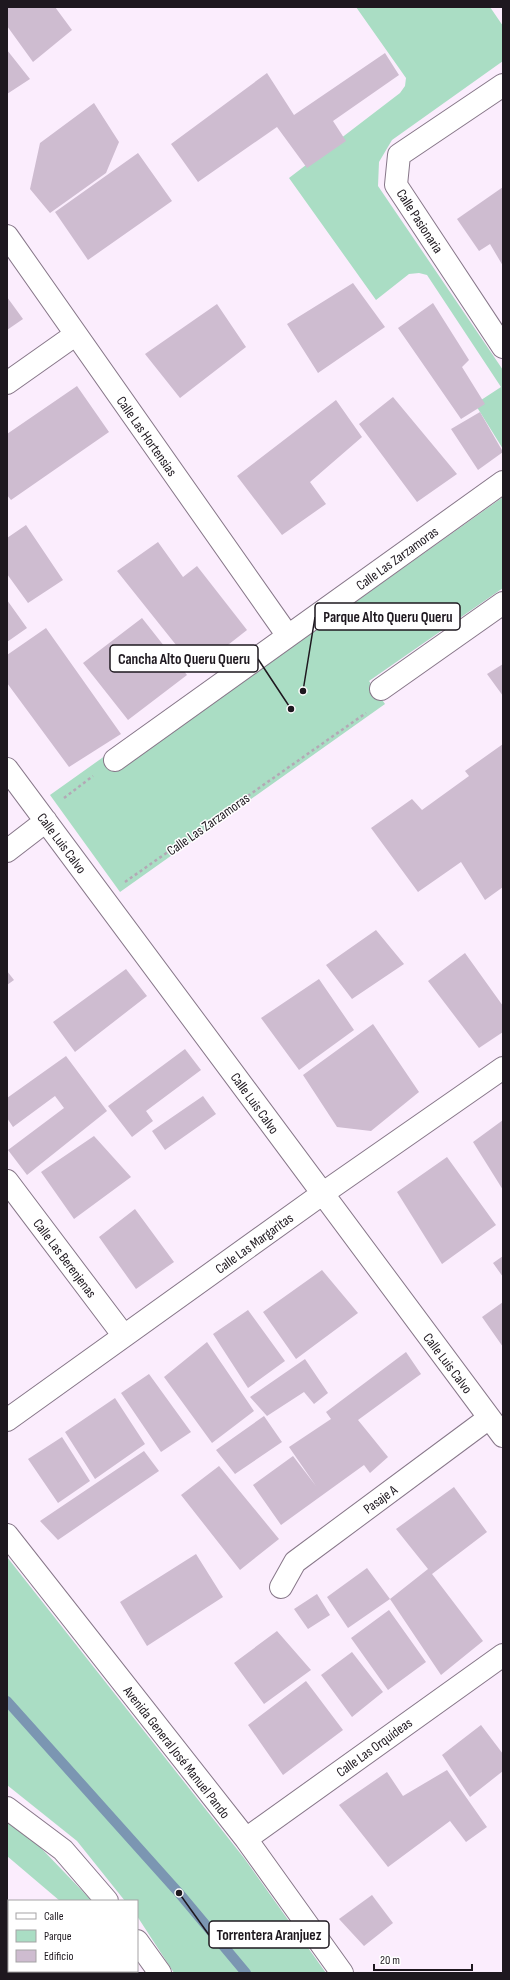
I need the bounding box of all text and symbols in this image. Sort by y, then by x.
street label: Calle Pasionaria [393,186,447,257]
street label: Calle Las Hortensias [113,393,180,480]
street label: Calle Las Zarzamoras [353,523,442,594]
callout: Parque Alto Queru Queru [315,603,460,630]
text: Parque Alto Queru Queru [323,608,453,627]
callout: Cancha Alto Queru Queru [110,645,258,672]
text: Cancha Alto Queru Queru [118,650,250,669]
street label: Calle Las Zarzamoras [164,790,253,859]
street label: Calle Luis Calvo [33,810,90,877]
street label: Calle Luis Calvo [227,1069,283,1137]
street label: Calle Las Margaritas [212,1209,297,1277]
street label: Calle Las Berenjenas [29,1215,100,1301]
street label: Calle Luis Calvo [419,1330,476,1397]
street label: Pasaje A [360,1481,401,1517]
street label: Avenida General José Manuel Pando [119,1682,234,1822]
street label: Calle Las Orquídeas [333,1714,416,1781]
legend [8,1900,138,1972]
text: Calle [44,1909,64,1924]
callout: Torrentera Aranjuez [209,1921,329,1948]
text: Torrentera Aranjuez [217,1926,322,1945]
text: Parque [44,1929,72,1944]
scale bar [374,1946,472,1972]
text: Edificio [44,1949,73,1964]
text: 20 m [380,1953,400,1968]

